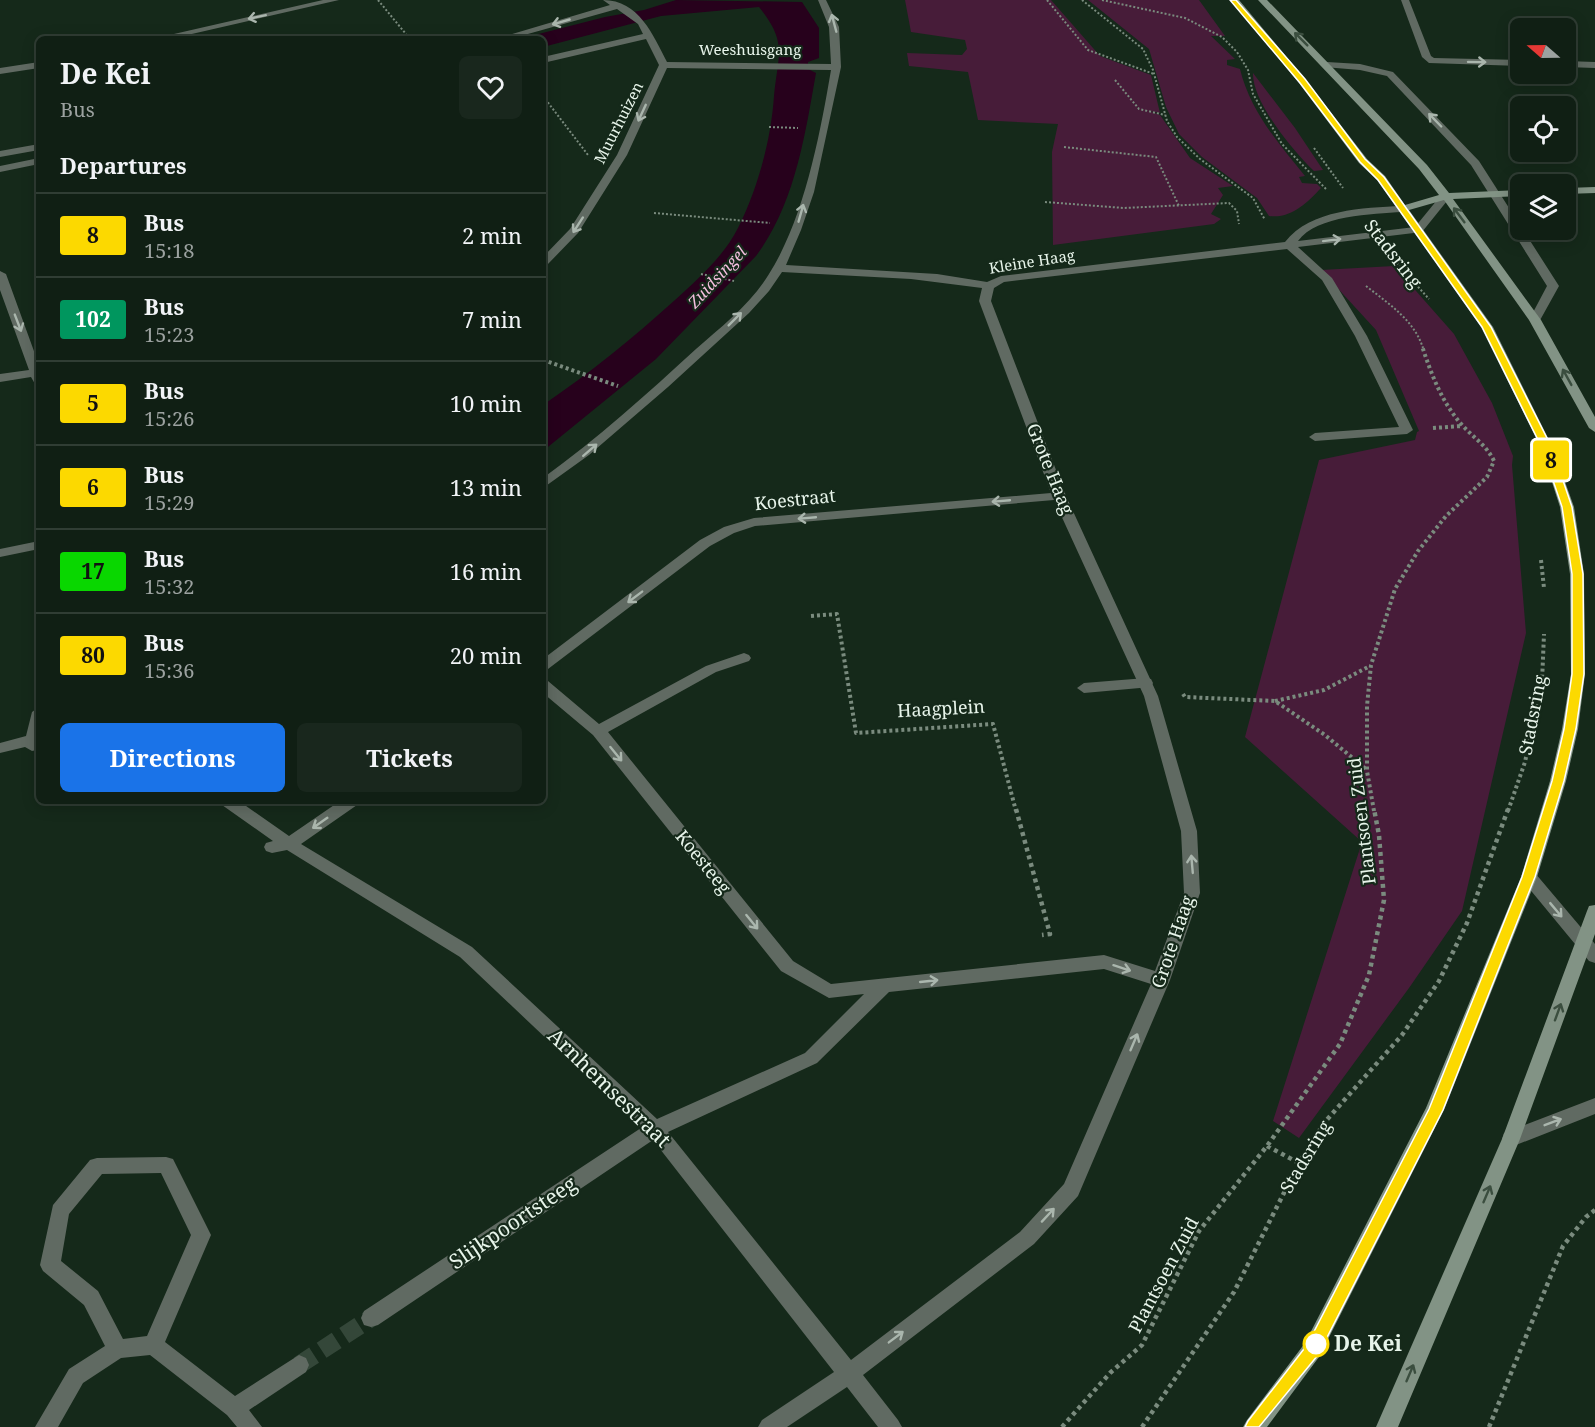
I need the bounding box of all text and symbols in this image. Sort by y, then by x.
one-way arrow [248,12,267,23]
one-way arrow [828,14,839,33]
one-way arrow [552,17,571,28]
north arrow [1510,18,1576,84]
map controls [1510,18,1576,240]
one-way arrow [1293,31,1308,46]
street label: Weeshuisgang [699,39,801,59]
text: De Kei [60,54,151,92]
button: heart [459,56,522,119]
one-way arrow [1466,56,1486,68]
street label: Muurhuizen [589,78,647,167]
text: Bus [60,96,95,123]
button: locate [1510,96,1576,162]
one-way arrow [635,104,647,122]
one-way arrow [1427,113,1442,128]
text: Departures [60,150,187,180]
button: layers [1510,174,1576,240]
one-way arrow [796,204,807,223]
text: Bus [144,207,184,237]
one-way arrow [1453,207,1466,223]
street label: Stadsring [1359,214,1428,293]
one-way arrow [572,216,584,232]
text: 2 min [462,220,522,250]
text: 8 [87,221,99,249]
one-way arrow [1321,234,1341,245]
text: 15:18 [144,237,194,264]
water label: Zuidsingel [682,241,751,313]
street label: Kleine Haag [988,244,1076,278]
text: Bus [144,291,184,321]
text: 7 min [462,304,522,334]
text: 102 [75,305,111,333]
one-way arrow [727,311,742,326]
one-way arrow [14,314,25,332]
text: 15:23 [144,321,194,348]
one-way arrow [1560,369,1572,386]
text: Bus [144,375,184,405]
text: 10 min [450,388,522,418]
text: 5 [87,389,99,417]
text: 15:26 [144,405,194,432]
street label: Grote Haag [1022,419,1080,518]
line badge: 8 [1532,440,1570,480]
one-way arrow [582,443,597,457]
text: 8 [1545,446,1557,474]
text: Bus [144,459,184,489]
text: 13 min [450,472,522,502]
text: 6 [87,473,99,501]
street label: Koestraat [753,483,837,515]
text: 15:29 [144,489,194,516]
one-way arrow [992,496,1012,507]
one-way arrow [797,513,817,524]
text: Bus [144,543,184,573]
text: 16 min [450,556,522,586]
text: 17 [81,557,105,585]
text: 15:32 [144,573,194,600]
one-way arrow [627,590,643,603]
text: Bus [144,627,184,657]
text: 20 min [450,640,522,670]
text: 80 [81,641,105,669]
text: 15:36 [144,657,194,684]
street label: Stadsring [1513,672,1552,757]
street label: Haagplein [896,694,986,722]
button: Directions [60,723,285,792]
button: Tickets [297,723,522,792]
one-way arrow [609,745,622,761]
street label: Plantsoen Zuid [1341,756,1381,886]
one-way arrow [312,817,328,829]
street label: Koesteeg [671,824,737,899]
one-way arrow [1186,855,1197,875]
street label: Grote Haag [1145,892,1199,991]
one-way arrow [1550,902,1563,918]
one-way arrow [745,914,758,930]
one-way arrow [1112,963,1131,974]
one-way arrow [918,975,938,986]
one-way arrow [1553,1004,1564,1022]
street label: Arnhemsestraat [542,1021,677,1153]
one-way arrow [1129,1034,1141,1052]
street label: Stadsring [1274,1115,1336,1197]
one-way arrow [1543,1116,1562,1127]
street label: Slijkpoortsteeg [443,1169,582,1275]
one-way arrow [1482,1185,1493,1204]
one-way arrow [1041,1208,1055,1223]
street label: Plantsoen Zuid [1123,1212,1204,1337]
place label: De Kei [1334,1329,1403,1357]
one-way arrow [888,1331,904,1344]
marker: De Kei [1303,1331,1329,1357]
one-way arrow [1405,1365,1416,1383]

